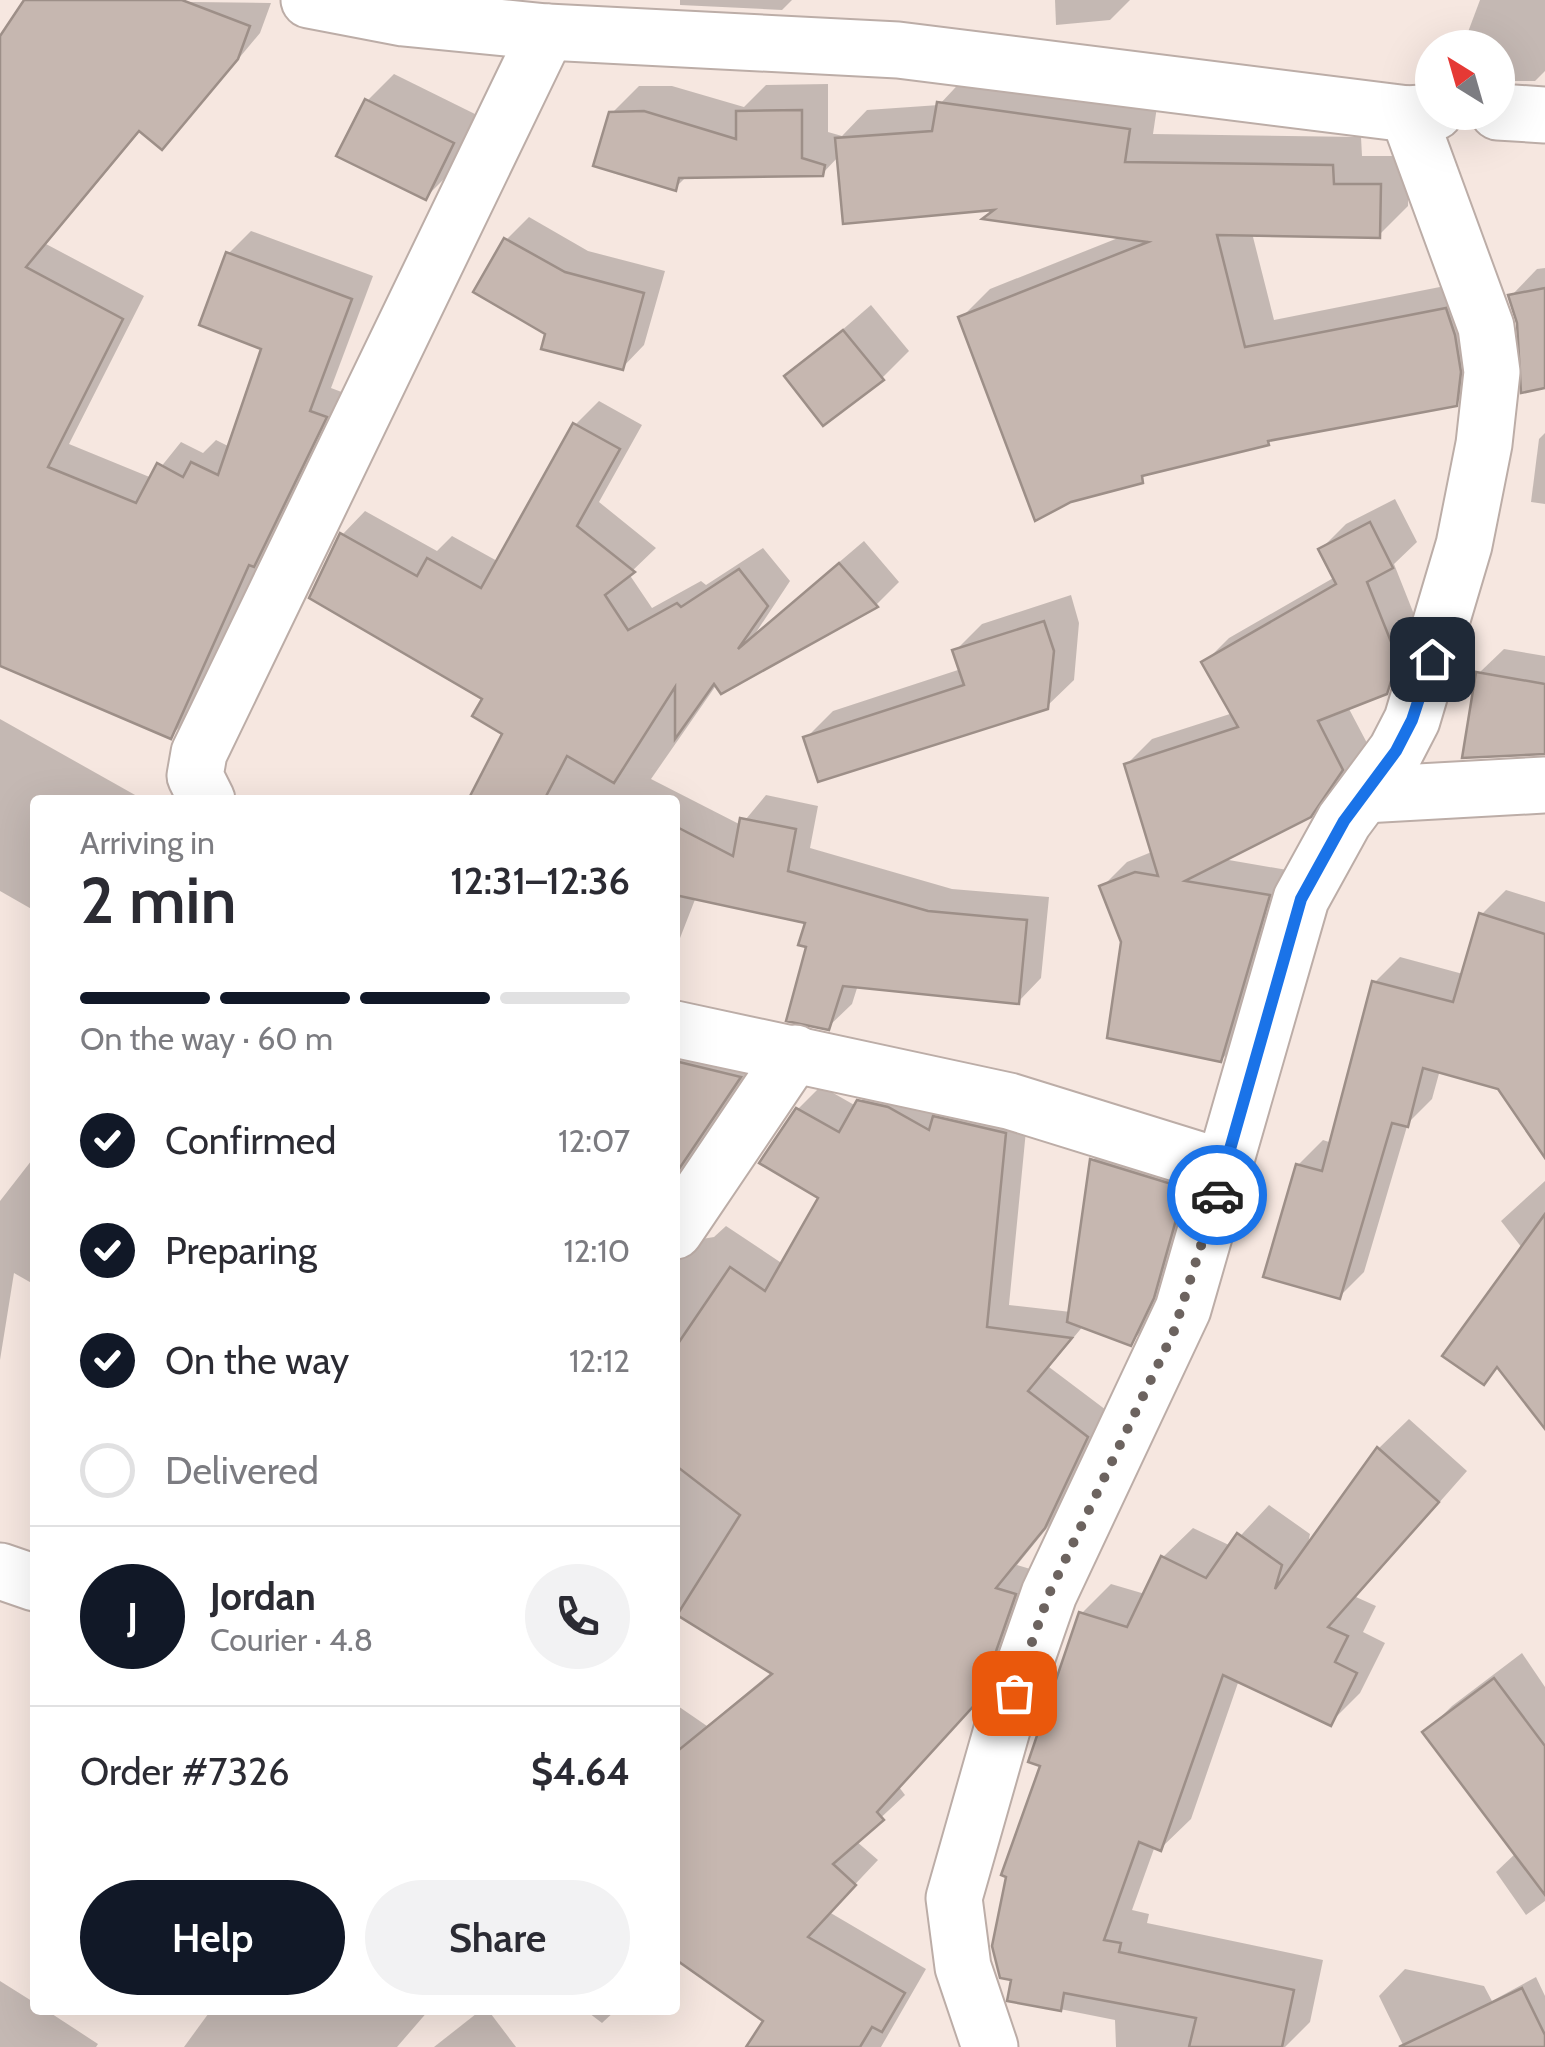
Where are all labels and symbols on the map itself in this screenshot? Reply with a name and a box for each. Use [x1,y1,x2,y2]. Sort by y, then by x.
north arrow [1415,30,1515,130]
pin [1390,617,1475,702]
courier [1167,1145,1267,1245]
pin [972,1651,1057,1736]

